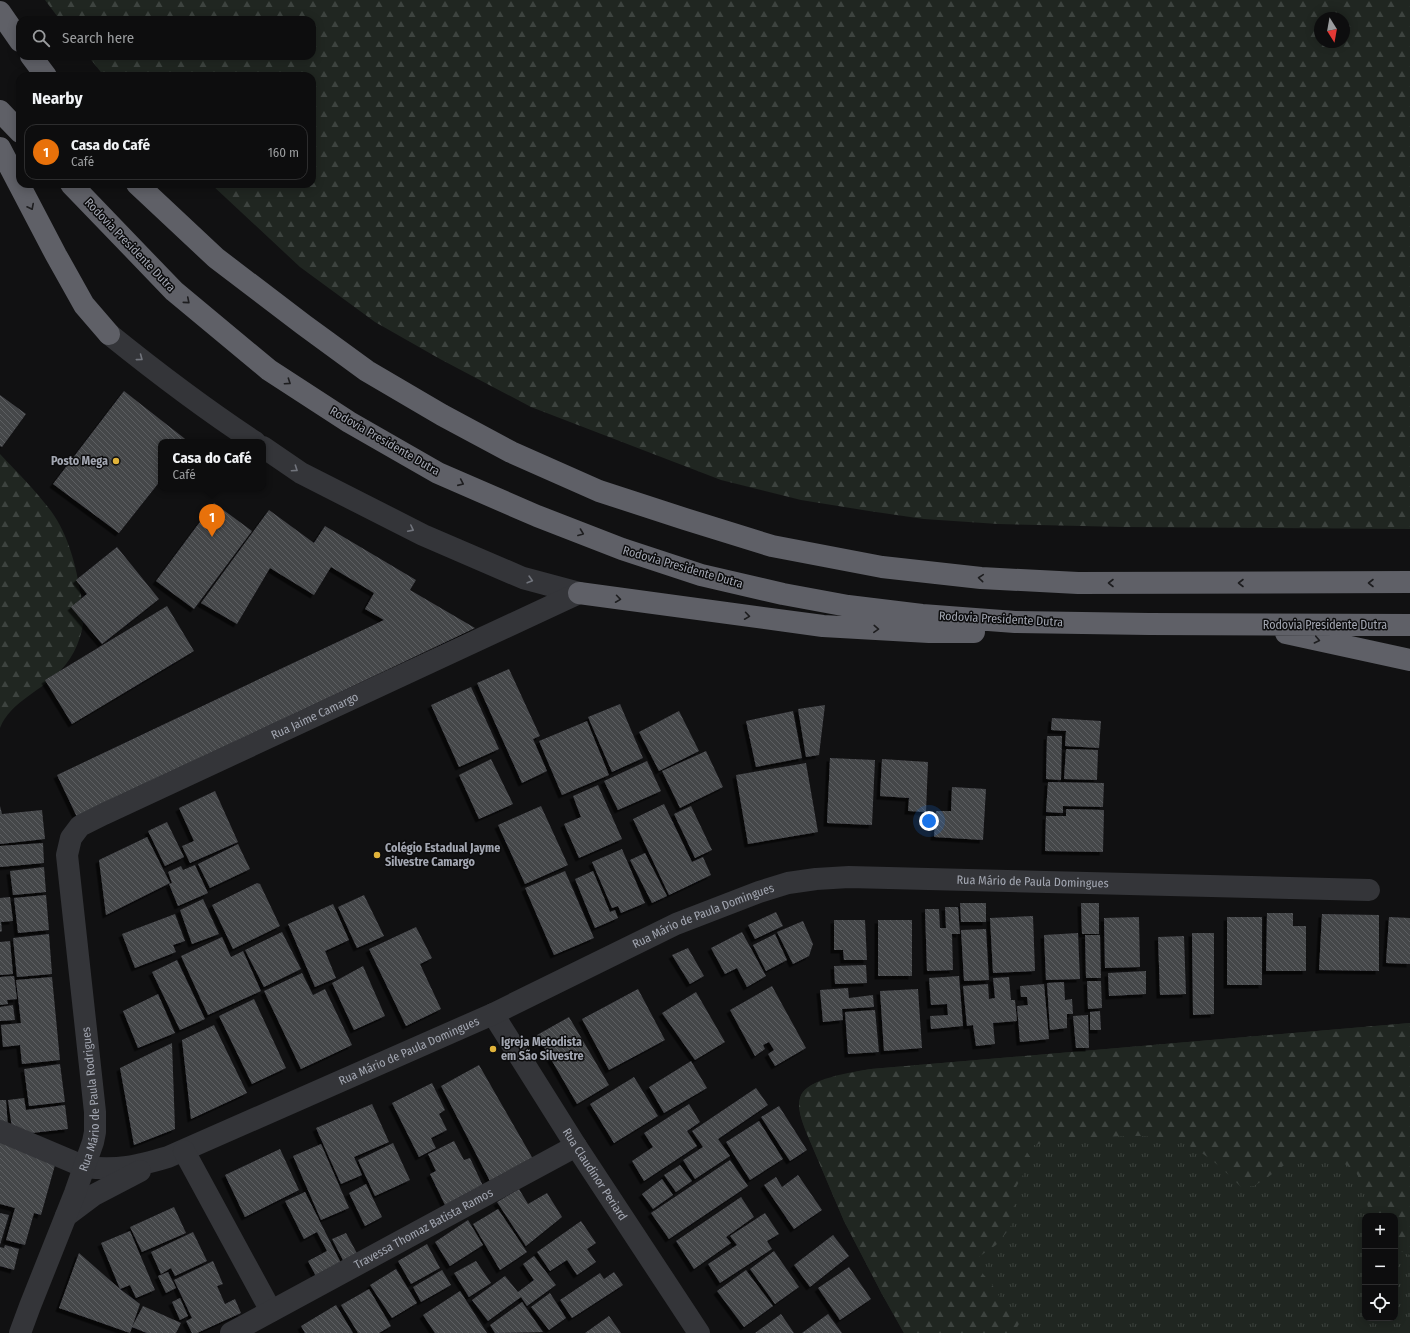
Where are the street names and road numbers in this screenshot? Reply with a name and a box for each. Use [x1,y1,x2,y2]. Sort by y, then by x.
street label: Rodovia Presidente Dutra [82,195,178,295]
street label: Rodovia Presidente Dutra [328,404,442,478]
street label: Rodovia Presidente Dutra [621,543,745,591]
street label: Rodovia Presidente Dutra [938,609,1064,629]
street label: Rodovia Presidente Dutra [1263,618,1387,632]
street label: Rua Jaime Camargo [269,690,361,742]
street label: Rua Mário de Paula Domingues [957,873,1109,890]
street label: Rua Mário de Paula Domingues [630,881,776,951]
street label: Rua Mário de Paula Domingues [337,1014,481,1088]
street label: Rua Mário de Paula Rodrigues [76,1026,102,1173]
street label: Rua Claudinor Periard [560,1126,630,1223]
street label: Travessa Thomaz Batista Ramos [352,1185,495,1272]

